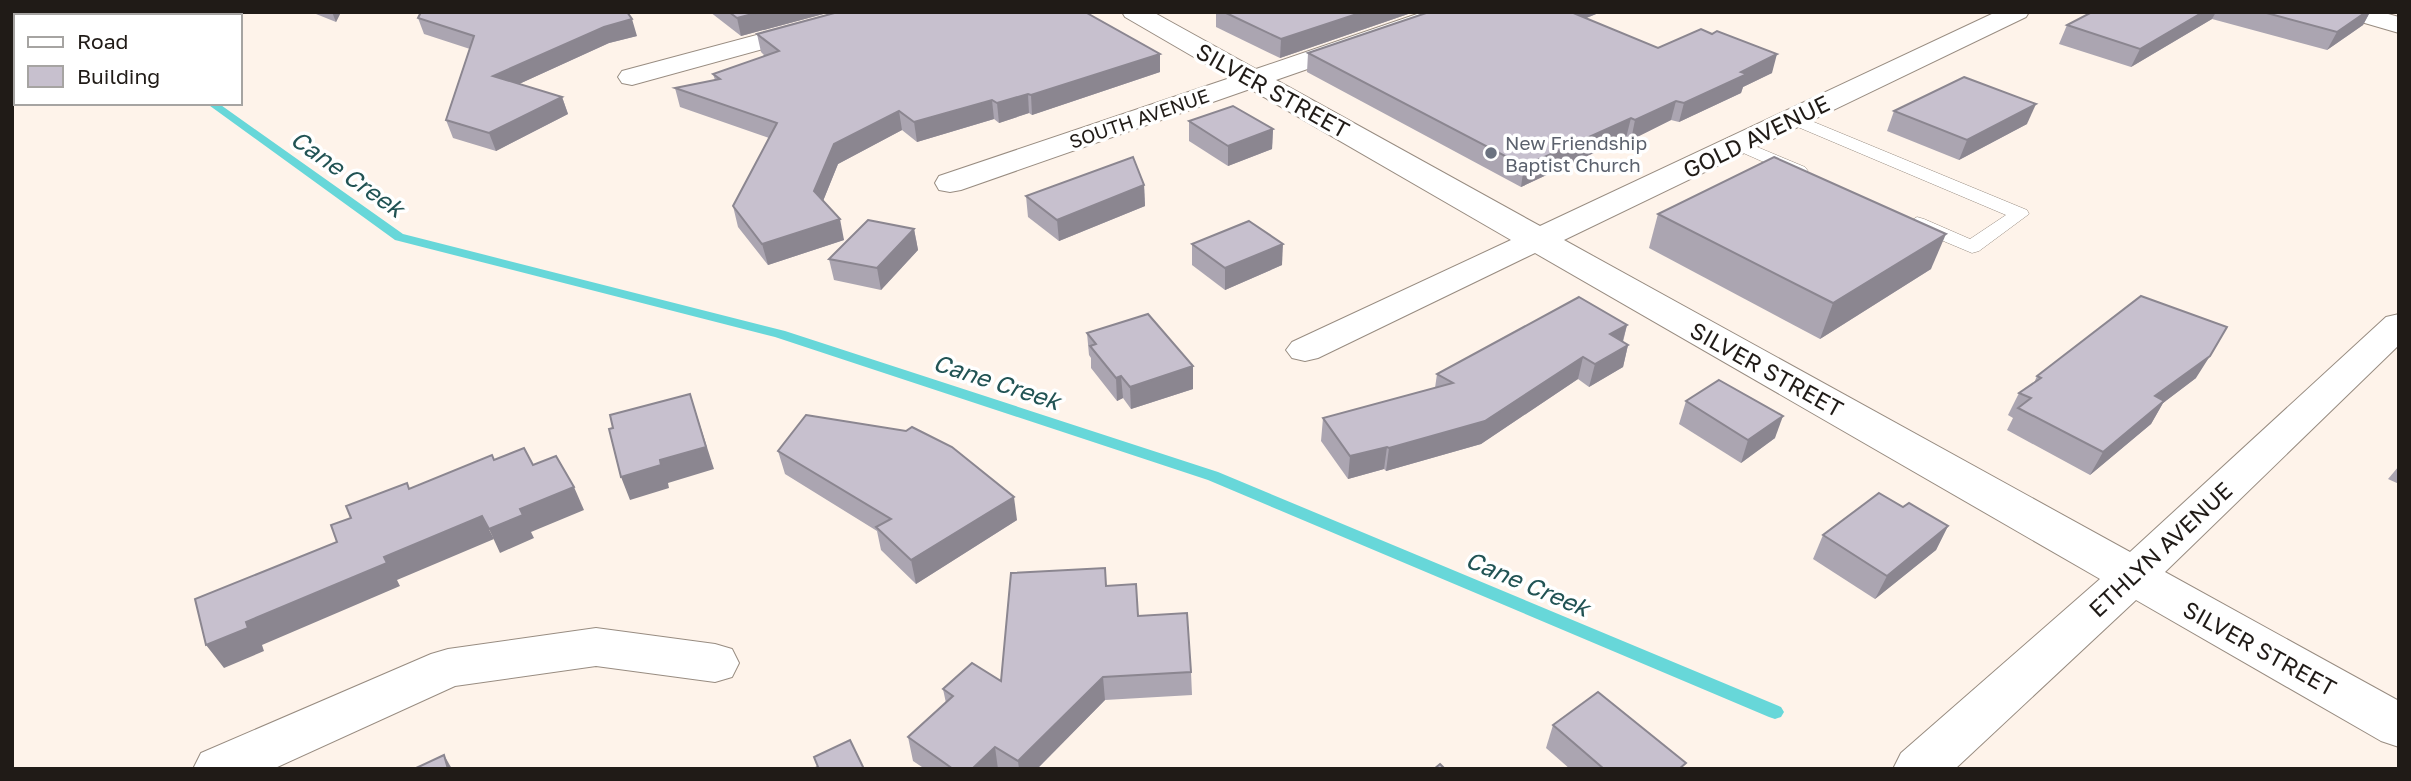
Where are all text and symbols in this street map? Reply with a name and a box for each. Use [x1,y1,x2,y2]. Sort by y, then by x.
legend [14,14,242,105]
text: Road [77,28,128,54]
street label: SILVER STREET [1192,36,1354,144]
text: Building [77,63,160,89]
street label: SOUTH AVENUE [1066,83,1212,153]
street label: GOLD AVENUE [1678,89,1834,183]
water label: Cane Creek [286,123,412,224]
place label: New Friendship Baptist Church [1505,131,1647,176]
marker: New Friendship Baptist Church [1483,145,1499,161]
street label: SILVER STREET [1686,315,1848,423]
water label: Cane Creek [930,347,1066,416]
street label: ETHLYN AVENUE [2083,476,2237,622]
water label: Cane Creek [1462,544,1596,623]
street label: SILVER STREET [2179,594,2341,702]

